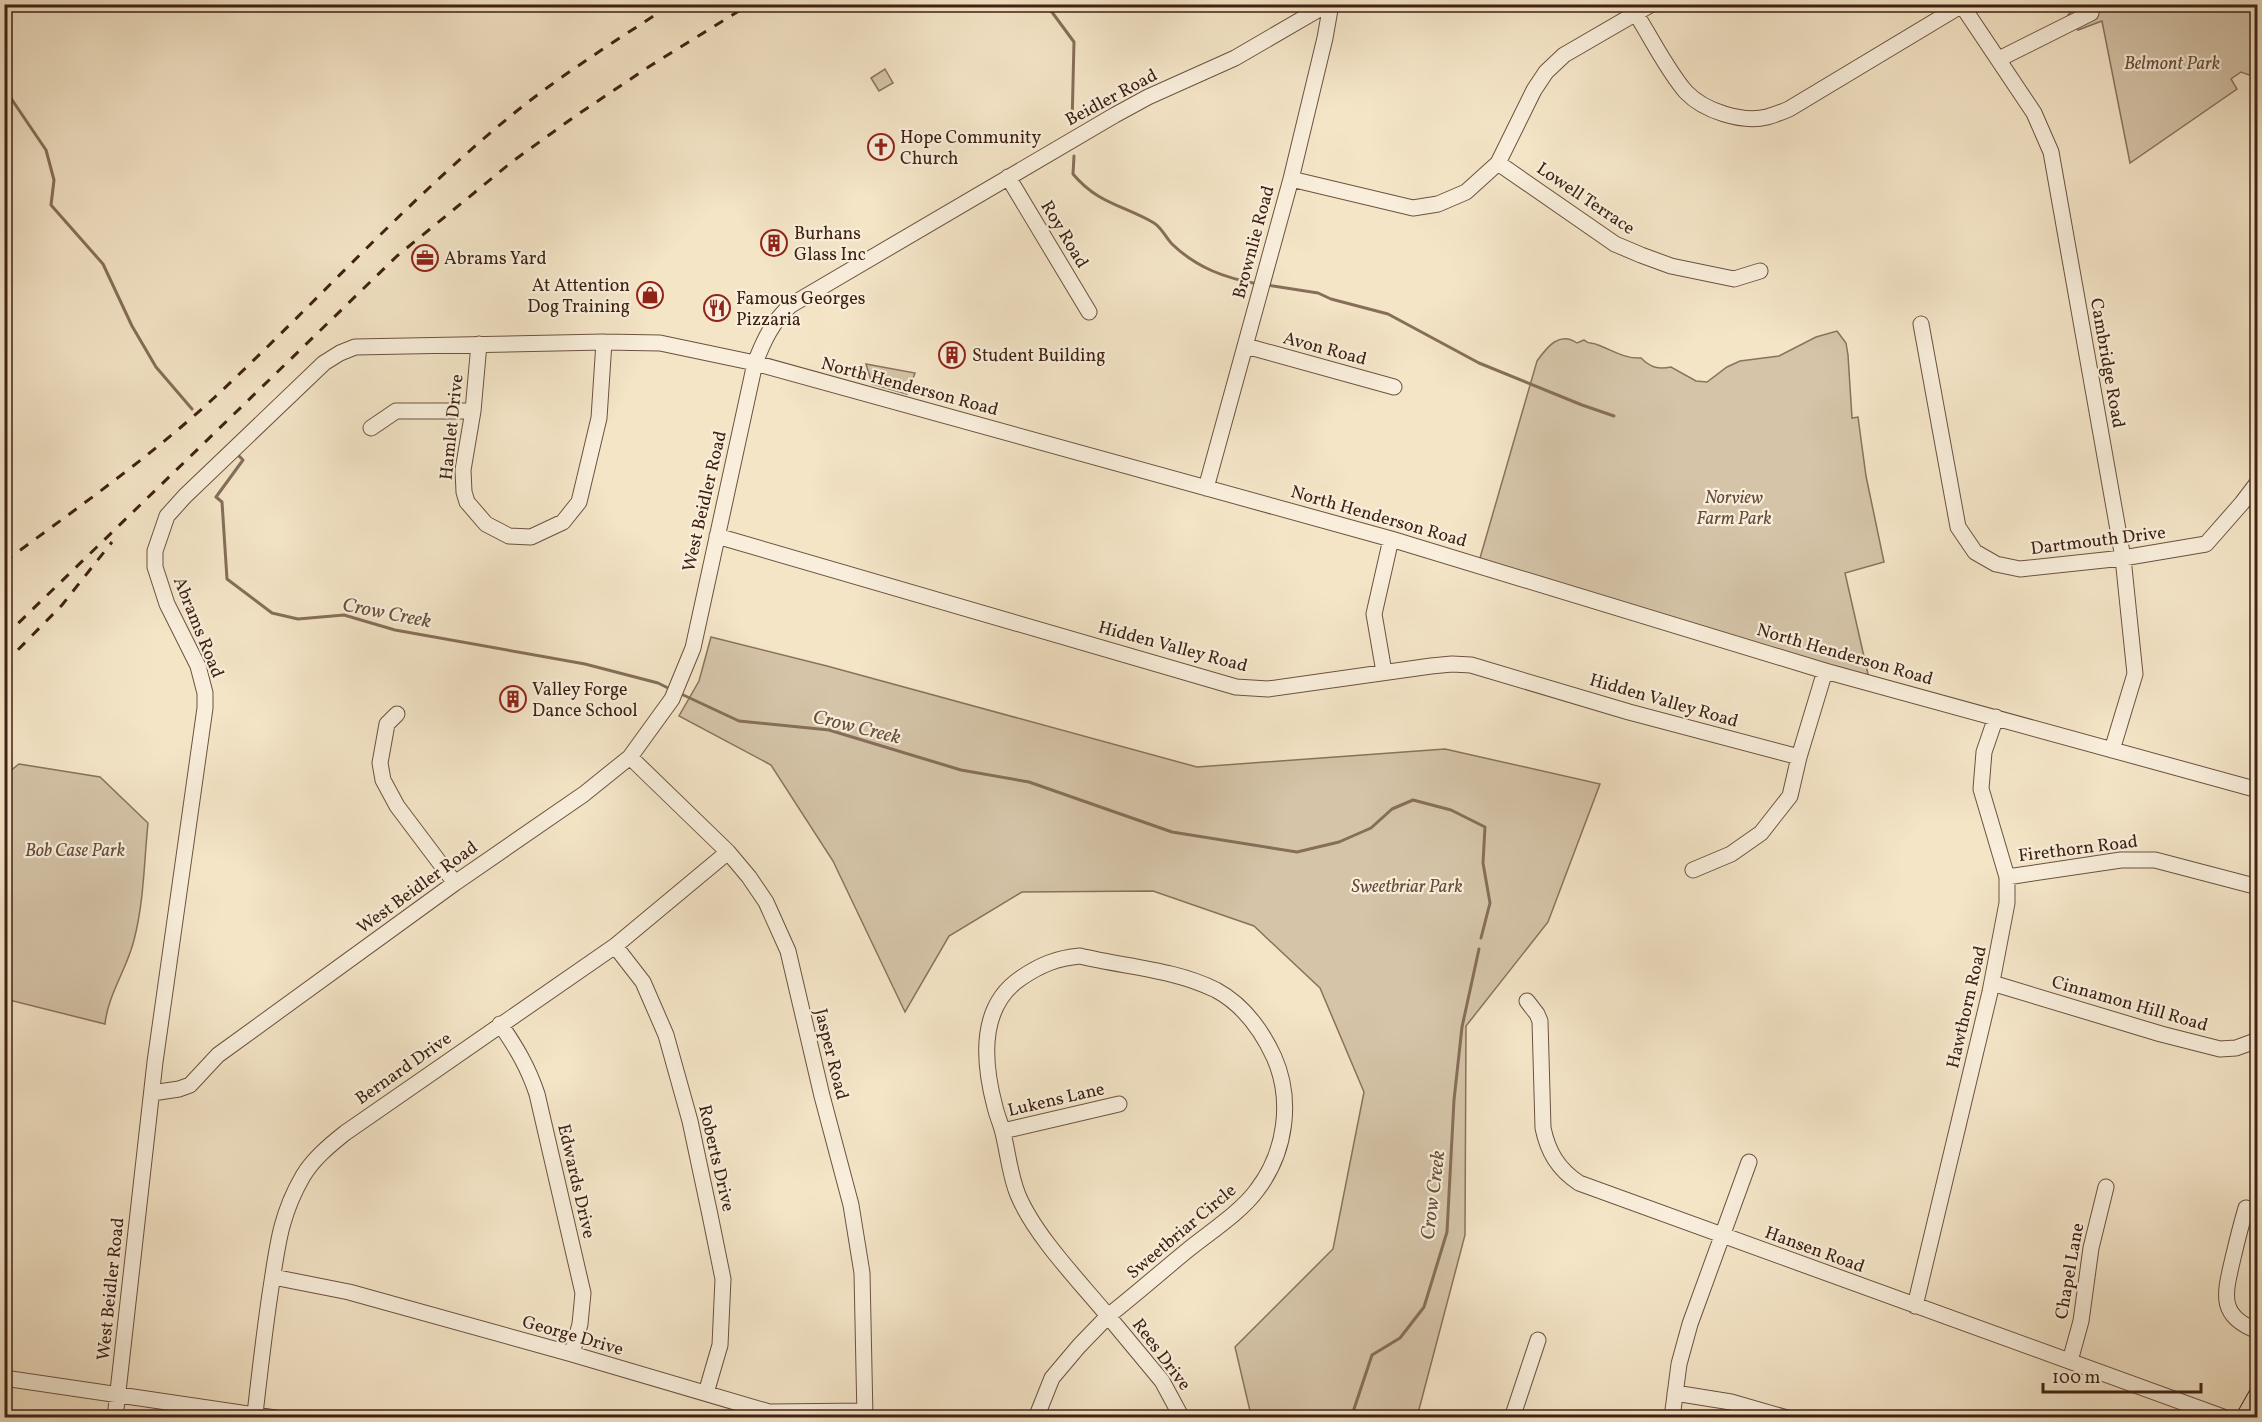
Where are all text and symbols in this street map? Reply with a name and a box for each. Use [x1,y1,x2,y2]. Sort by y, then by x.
park label: Belmont Park [2124,52,2220,77]
street label: Beidler Road [1061,64,1162,133]
place label: Hope Community Church [900,126,1041,172]
church icon: Hope Community Church [866,132,896,162]
street label: Lowell Terrace [1531,157,1639,241]
street label: Brownlie Road [1227,183,1282,302]
street label: Roy Road [1034,196,1094,273]
place label: Burhans Glass Inc [794,222,866,268]
building icon: Burhans Glass Inc [759,228,789,258]
office icon: Abrams Yard [410,243,440,273]
place label: Abrams Yard [444,247,547,272]
place label: At Attention Dog Training [527,274,630,320]
shop icon: At Attention Dog Training [635,280,665,310]
place label: Famous Georges Pizzaria [736,287,865,333]
restaurant icon: Famous Georges Pizzaria [702,293,732,323]
street label: Cambridge Road [2083,296,2130,430]
street label: Avon Road [1280,326,1369,373]
building icon: Student Building [937,340,967,370]
place label: Student Building [972,344,1105,369]
street label: North Henderson Road [818,352,1001,423]
street label: Hamlet Drive [435,373,470,481]
street label: West Beidler Road [677,428,734,574]
street label: North Henderson Road [1287,480,1470,555]
park label: Norview Farm Park [1696,486,1772,532]
street label: Dartmouth Drive [2029,521,2167,562]
street label: Abrams Road [166,573,229,682]
water label: Crow Creek [340,592,433,636]
street label: Hidden Valley Road [1095,615,1250,679]
street label: North Henderson Road [1753,618,1936,693]
street label: Hidden Valley Road [1586,668,1741,735]
place label: Valley Forge Dance School [532,678,638,724]
building icon: Valley Forge Dance School [498,684,528,714]
water label: Crow Creek [809,703,904,752]
street label: Firethorn Road [2017,830,2139,869]
street label: West Beidler Road [352,836,483,941]
park label: Bob Case Park [25,839,125,864]
park label: Sweetbriar Park [1352,875,1462,900]
street label: Hawthorn Road [1941,944,1994,1071]
street label: Cinnamon Hill Road [2049,970,2211,1039]
street label: Jasper Road [807,1006,854,1103]
street label: Bernard Drive [351,1027,457,1112]
street label: Lukens Lane [1005,1077,1107,1124]
street label: Roberts Drive [691,1102,740,1214]
street label: Edwards Drive [550,1122,601,1241]
water label: Crow Creek [1415,1149,1453,1242]
street label: Sweetbriar Circle [1122,1179,1242,1286]
street label: West Beidler Road [92,1216,131,1362]
street label: Hansen Road [1761,1221,1868,1280]
street label: Chapel Lane [2050,1221,2091,1321]
street label: George Drive [519,1310,626,1363]
street label: Rees Drive [1125,1314,1196,1396]
scale bar [2043,1356,2200,1394]
text: 100 m [2052,1366,2101,1391]

